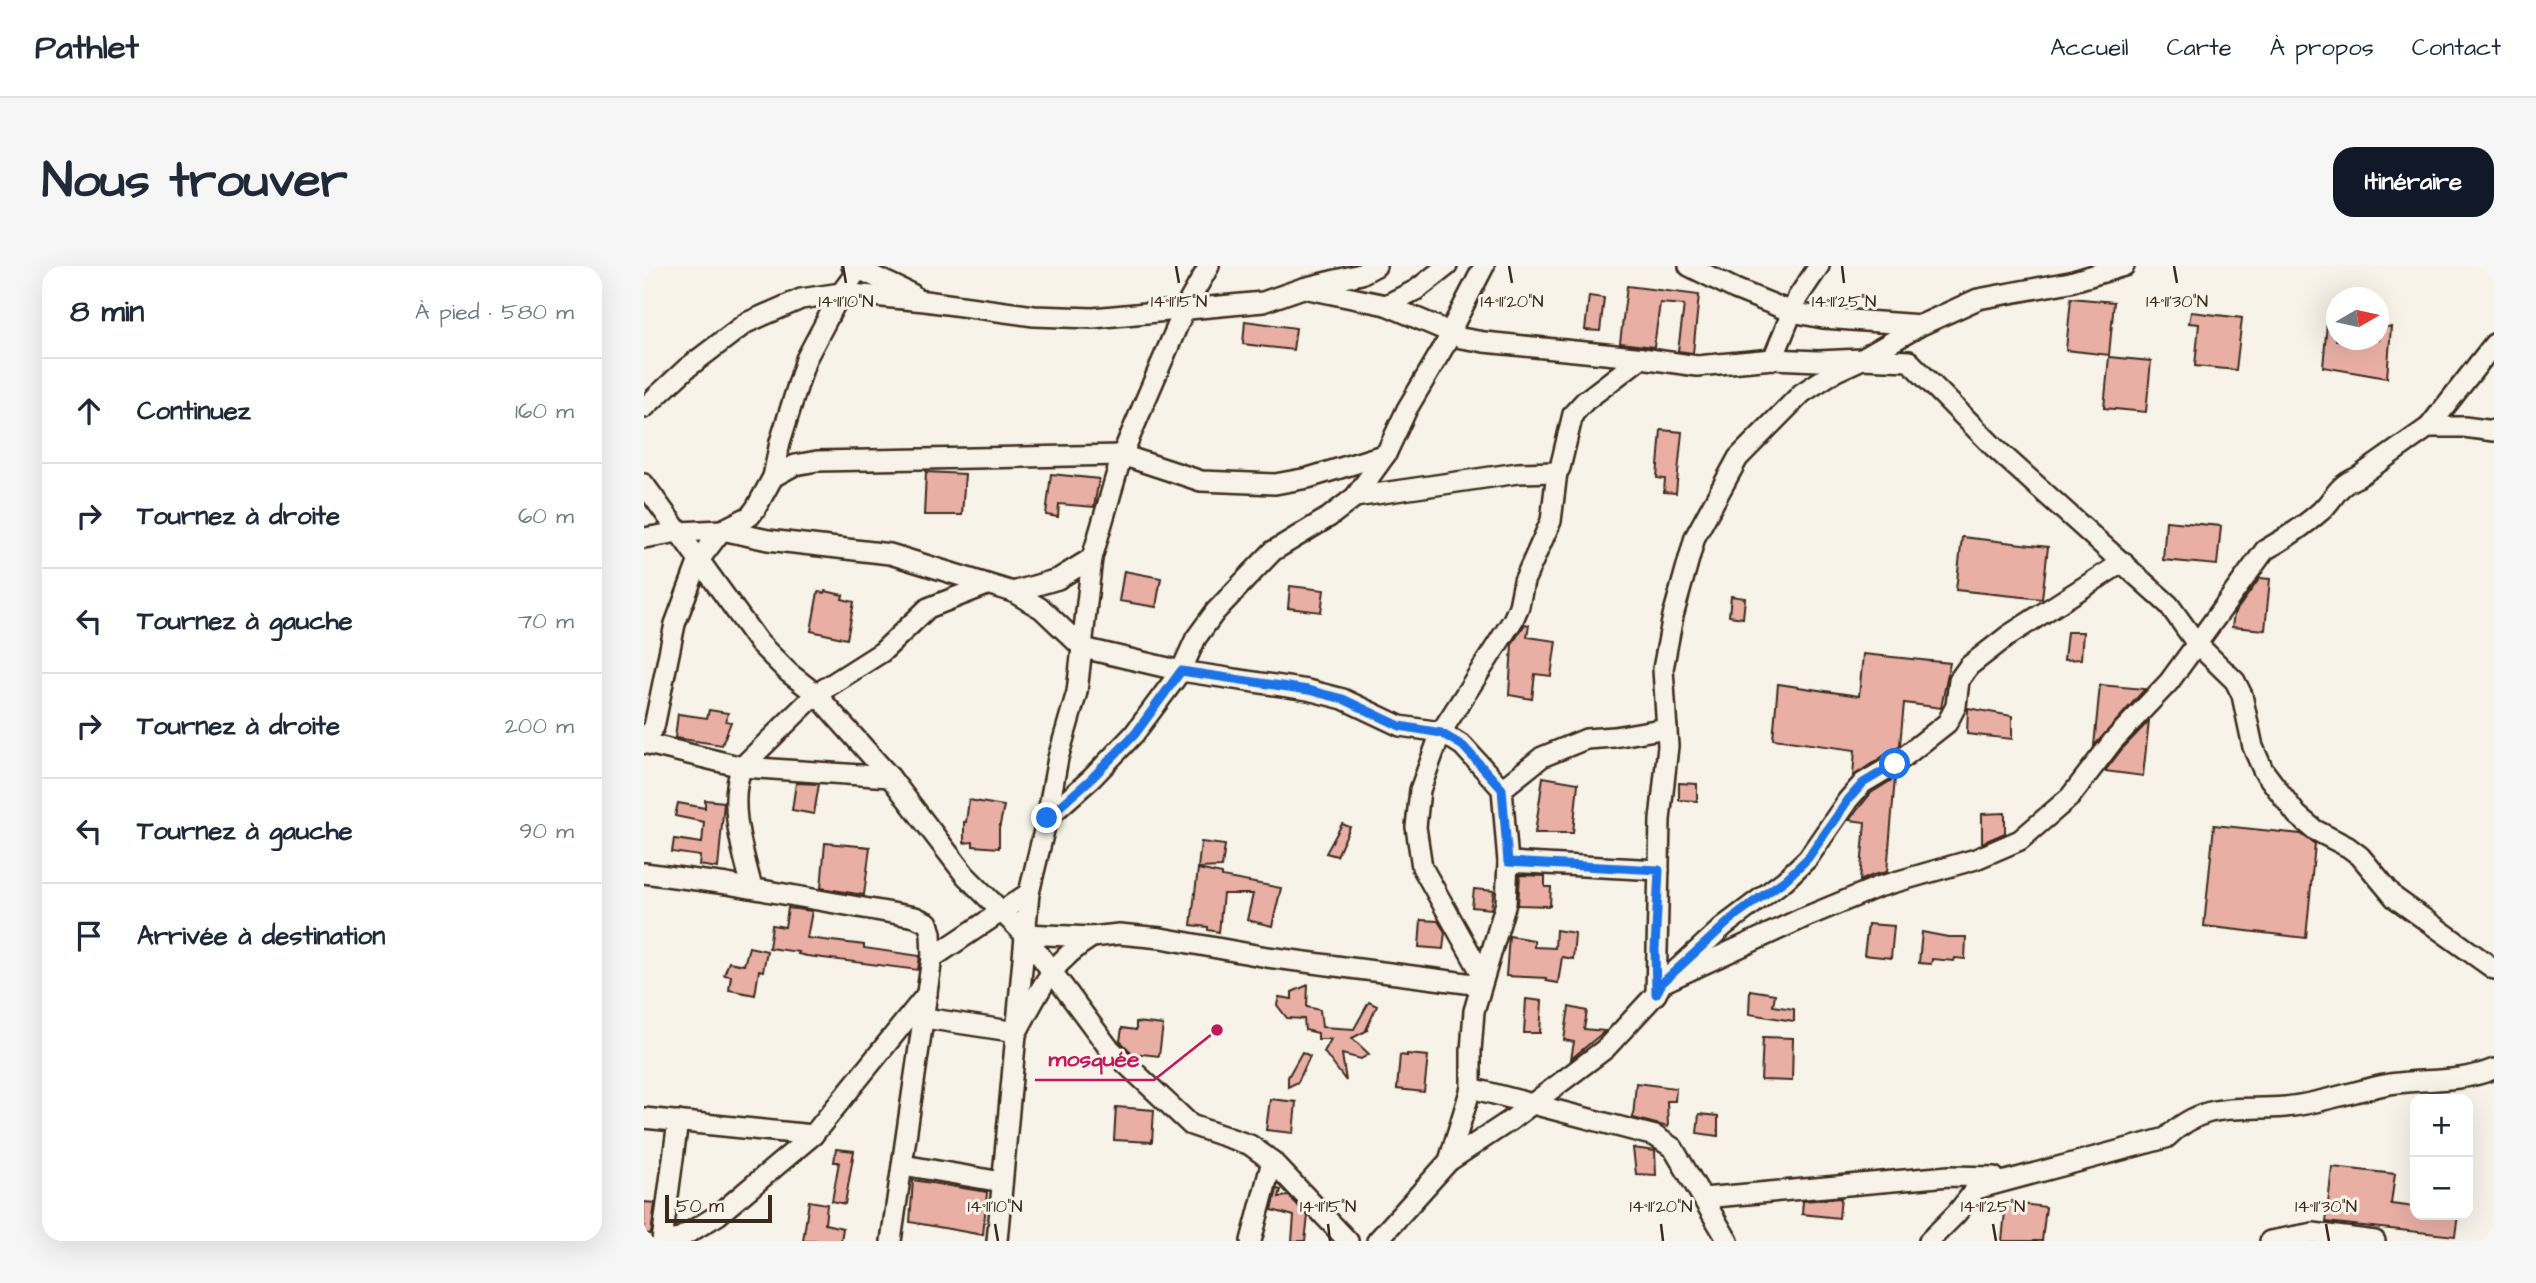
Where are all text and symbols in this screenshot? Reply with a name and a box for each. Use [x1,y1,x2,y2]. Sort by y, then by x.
text: Pathlet [35,25,139,71]
text: Accueil [2050,31,2129,65]
text: Carte [2167,31,2232,65]
text: À propos [2270,31,2374,65]
text: Contact [2412,31,2501,65]
button: Itinéraire [2333,147,2494,217]
text: Nous trouver [42,148,348,216]
north arrow [2326,287,2389,350]
text: 14°11'10"N [818,289,874,314]
text: 14°11'15"N [1151,289,1207,314]
text: 14°11'20"N [1480,289,1544,314]
text: 14°11'25"N [1812,289,1876,314]
text: 14°11'30"N [2146,289,2208,314]
text: 8 min [70,291,144,333]
text: À pied · 580 m [415,296,574,328]
icon: ahead [70,392,108,430]
text: Continuez [137,393,251,429]
text: 160 m [515,395,574,427]
icon: right [70,497,108,535]
text: Tournez à droite [137,498,340,534]
text: 60 m [518,500,574,532]
icon: left [70,602,108,640]
text: Tournez à gauche [137,603,353,639]
text: 70 m [518,605,574,637]
icon: right [70,707,108,745]
text: Tournez à droite [137,708,340,744]
text: 200 m [505,710,574,742]
route start [1879,748,1910,779]
route end [1031,802,1062,833]
icon: left [70,812,108,850]
text: Tournez à gauche [137,813,353,849]
text: 90 m [519,815,574,847]
icon: arrive [70,917,108,955]
text: Arrivée à destination [137,918,385,954]
callout: mosquée [1035,1036,1154,1080]
text: mosquée [1049,1043,1140,1075]
map controls [2410,1094,2473,1220]
button: + [2410,1094,2473,1157]
button: − [2410,1157,2473,1220]
scale bar [665,1192,772,1224]
text: 50 m [676,1193,724,1220]
text: 14°11'10"N [967,1194,1023,1219]
text: 14°11'15"N [1300,1194,1356,1219]
text: 14°11'20"N [1629,1194,1693,1219]
text: 14°11'25"N [1961,1194,2025,1219]
text: 14°11'30"N [2295,1194,2357,1219]

